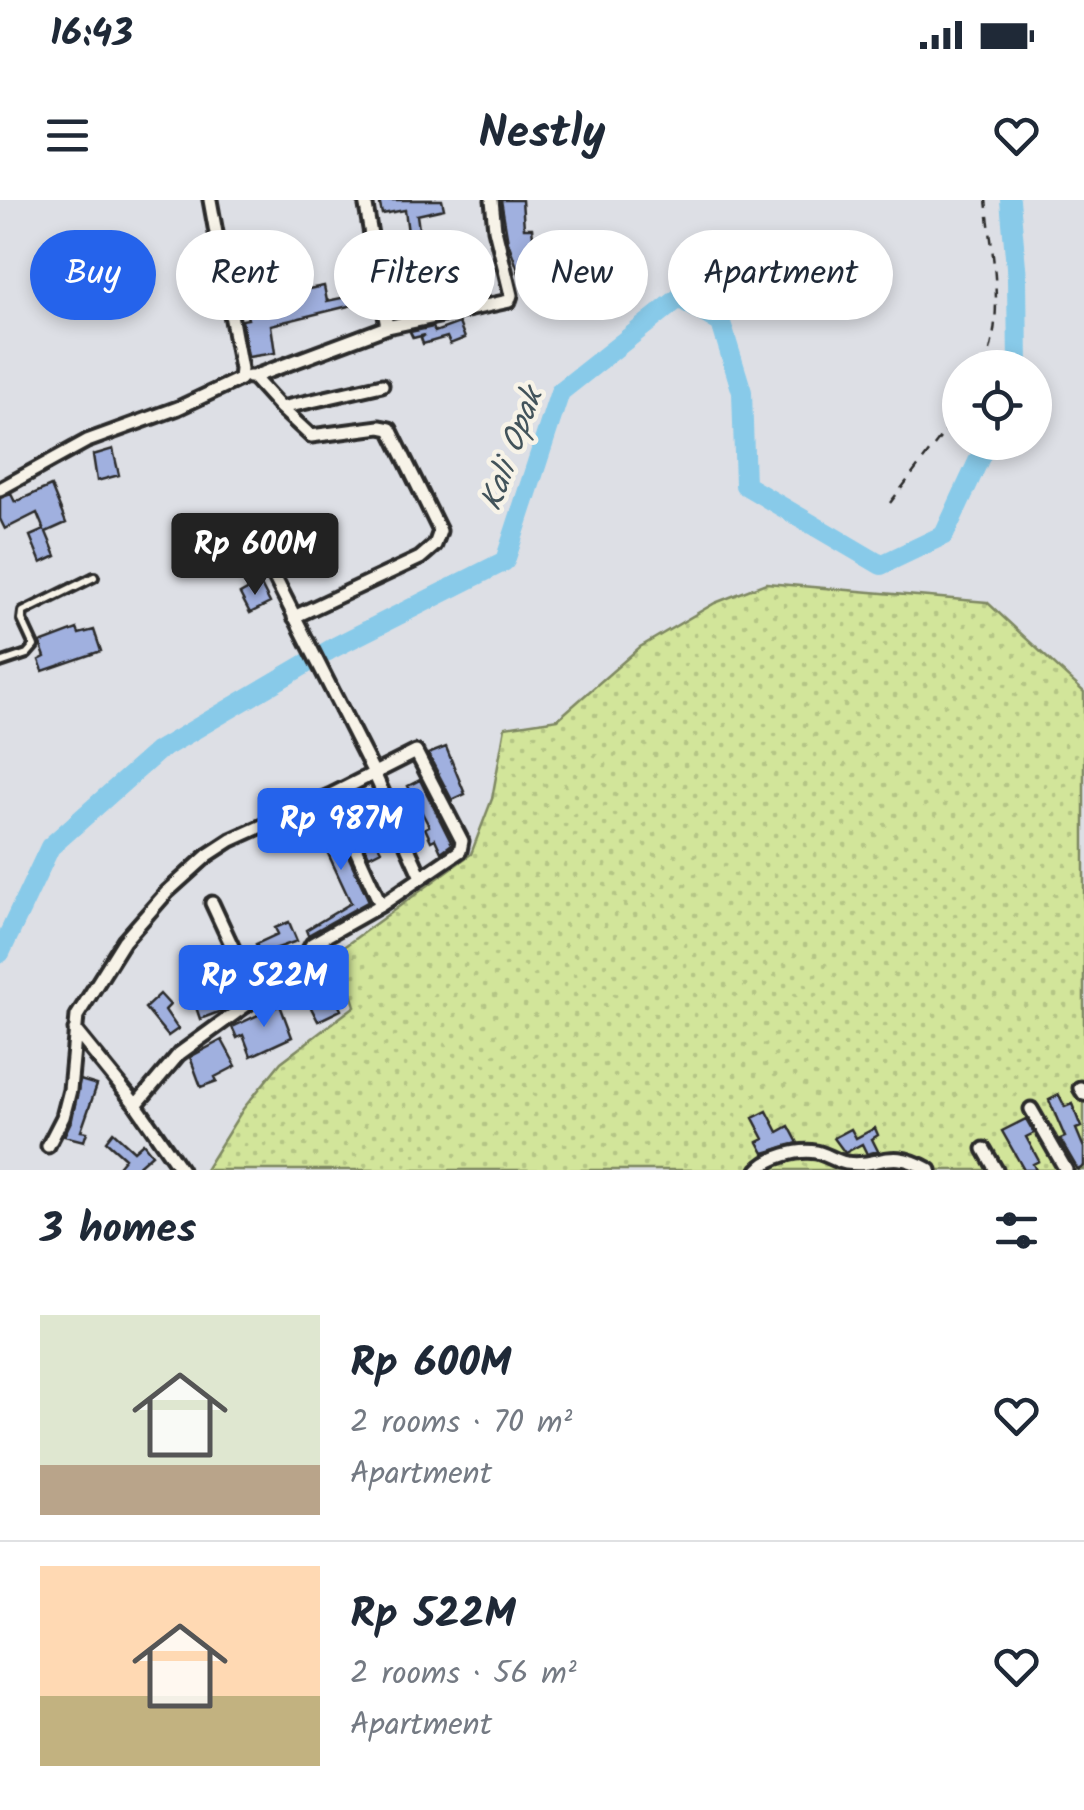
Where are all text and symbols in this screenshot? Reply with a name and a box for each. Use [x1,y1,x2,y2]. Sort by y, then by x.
text: 16:43 [50,5,133,65]
text: Nestly [478,99,606,171]
icon: menu [40,108,95,163]
icon: heart [989,108,1044,163]
chip: Buy [30,230,156,320]
chip: Rent [176,230,314,320]
chip: Filters [334,230,495,320]
chip: New [515,230,648,320]
chip: Apartment [668,230,893,320]
map controls [942,350,1052,460]
button: locate [942,350,1052,460]
water label: Kali Opak [467,378,560,518]
pin: Rp 600M [163,513,347,598]
text: Rp 600M [193,520,317,571]
pin: Rp 987M [249,788,433,873]
text: Rp 987M [279,795,403,846]
pin: Rp 522M [172,945,356,1030]
text: Rp 522M [201,952,327,1003]
text: 3 homes [40,1197,196,1264]
icon: filters [989,1203,1044,1258]
text: Rp 600M [350,1331,512,1398]
icon: home [120,1355,240,1475]
icon: heart [989,1388,1044,1443]
text: 2 rooms · 70 m² [350,1398,572,1449]
text: Apartment [350,1449,492,1500]
text: Rp 522M [350,1582,516,1649]
icon: home [120,1606,240,1726]
icon: heart [989,1639,1044,1694]
text: 2 rooms · 56 m² [350,1649,577,1700]
text: Apartment [350,1700,492,1751]

